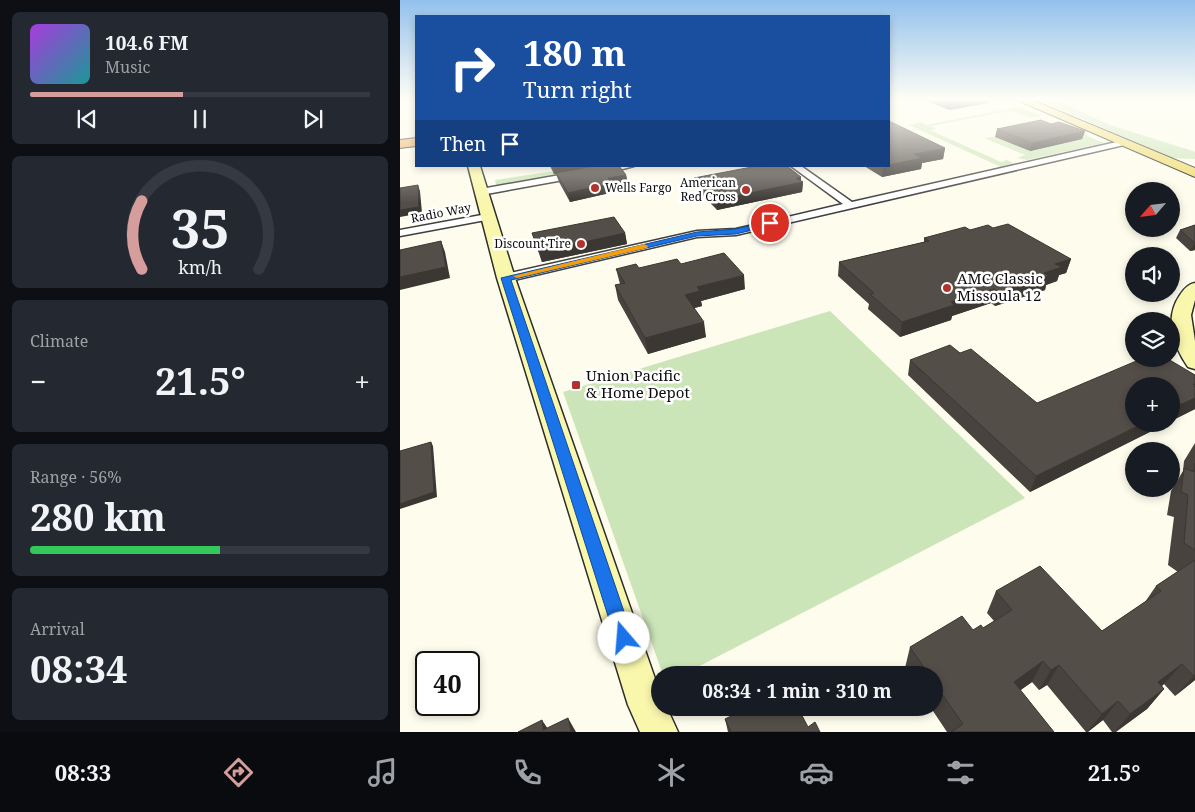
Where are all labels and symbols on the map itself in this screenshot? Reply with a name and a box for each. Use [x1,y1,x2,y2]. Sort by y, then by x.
place label: American Red Cross [680,174,736,205]
place label: Wells Fargo [605,179,672,196]
marker: Wells Fargo [589,182,601,194]
north arrow [1125,182,1180,238]
marker: American Red Cross [740,184,752,196]
street label: Radio Way [409,198,473,227]
pin [749,202,791,244]
place label: Discount Tire [494,235,571,252]
marker: Discount Tire [575,238,587,250]
place label: AMC Classic Missoula 12 [957,268,1043,305]
marker: AMC Classic Missoula 12 [941,282,953,294]
place label: Union Pacific & Home Depot [586,365,690,402]
marker: Union Pacific & Home Depot [570,379,582,391]
position arrow [597,611,649,663]
speed limit sign: 40 [415,651,480,716]

